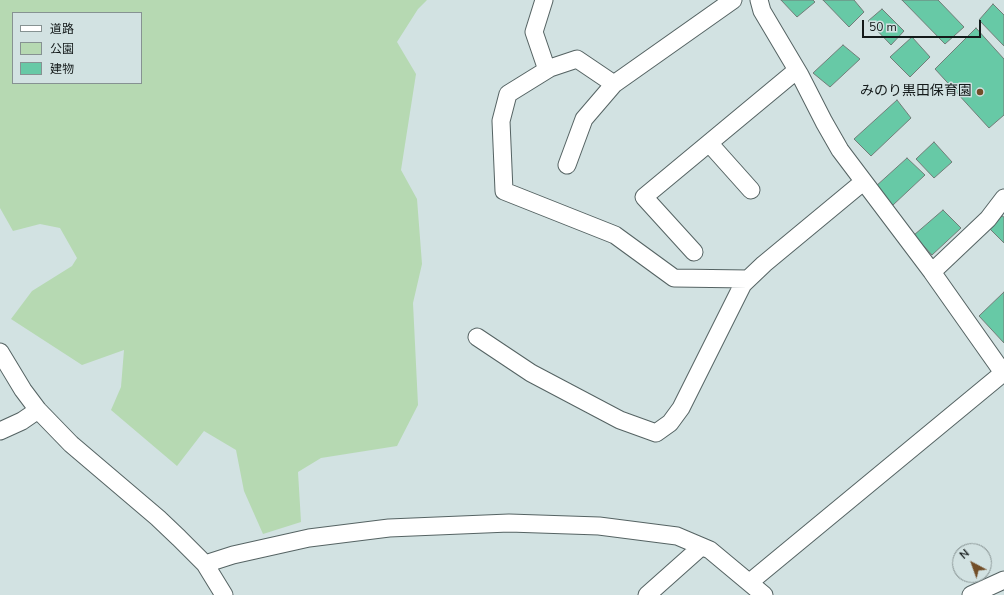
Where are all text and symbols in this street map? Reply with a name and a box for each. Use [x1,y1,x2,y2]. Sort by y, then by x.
legend [12,12,142,84]
scale bar [864,12,983,38]
text: 50 m [869,19,897,35]
text: 道路 [50,21,74,37]
text: 公園 [50,41,74,57]
text: 建物 [50,61,74,77]
place label: みのり黒田保育園 [860,84,972,100]
marker: みのり黒田保育園 [975,87,985,97]
north arrow [952,543,992,583]
text: N [956,546,972,563]

